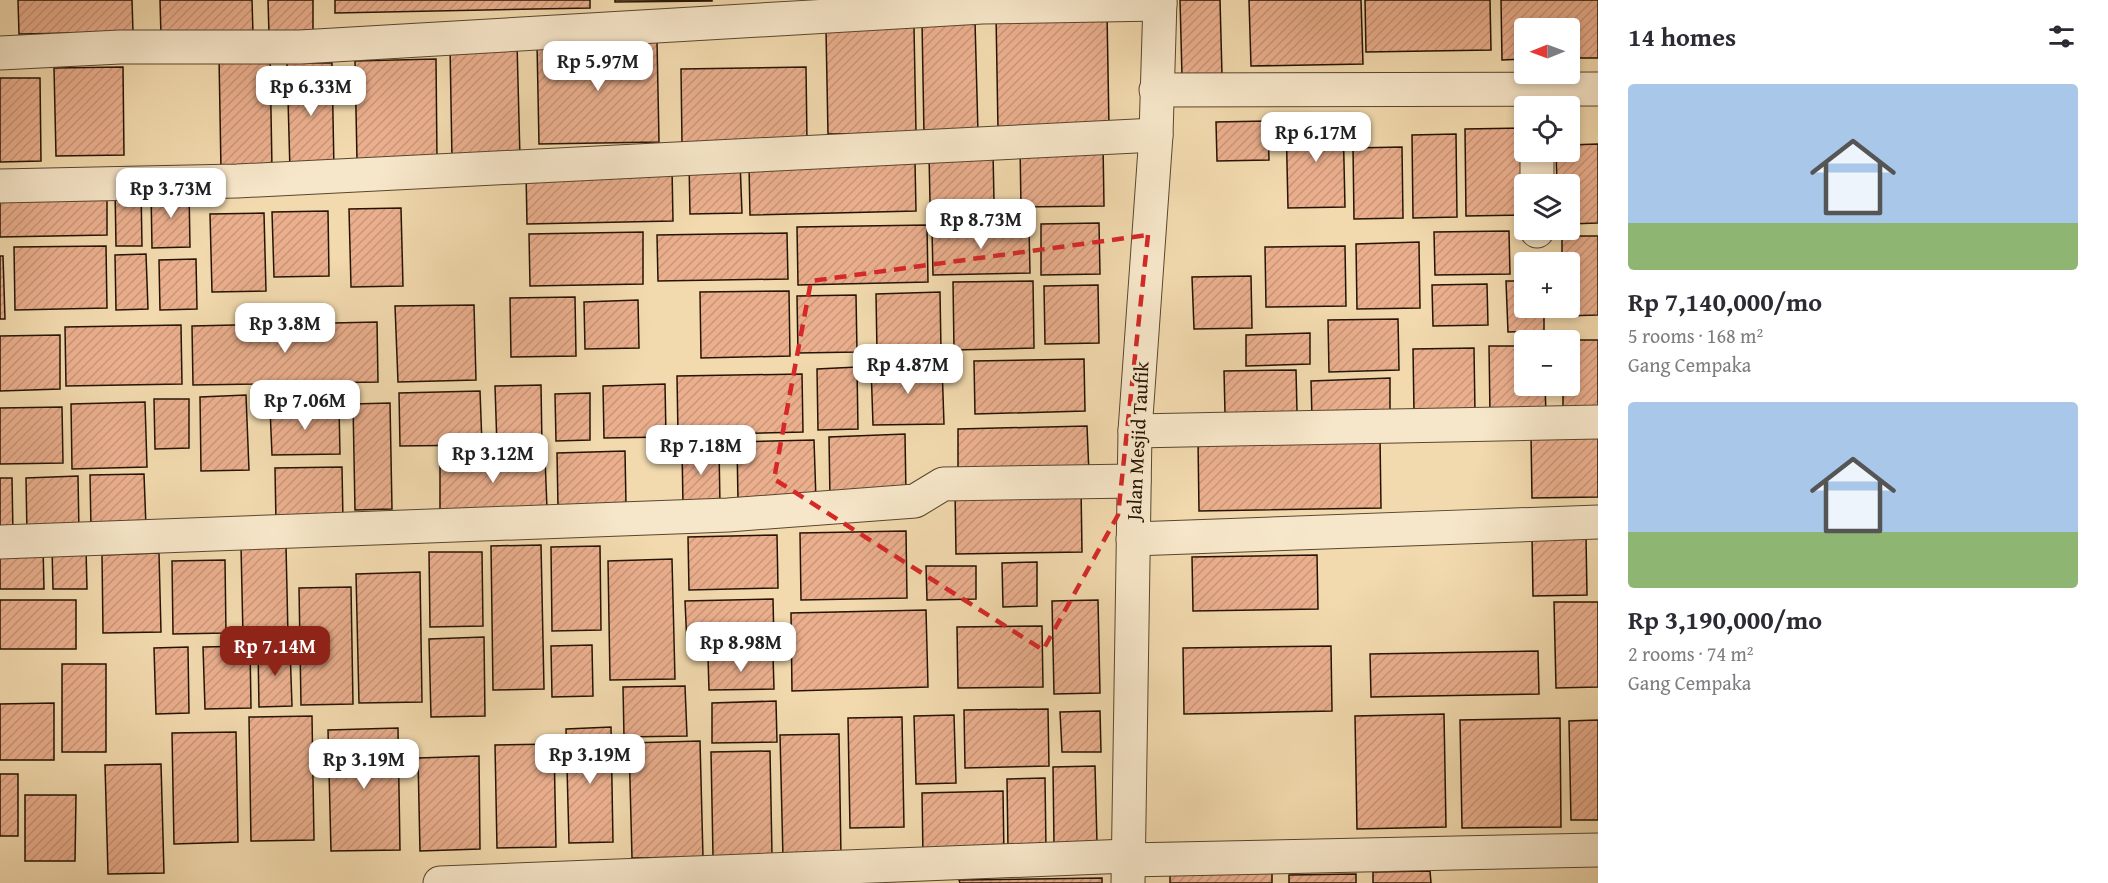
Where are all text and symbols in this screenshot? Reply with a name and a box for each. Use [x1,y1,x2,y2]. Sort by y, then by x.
text: 14 homes [1628,17,1736,56]
north arrow [1514,18,1580,84]
map controls [1514,18,1580,396]
icon: filters [2045,20,2078,53]
pin: Rp 5.97M [536,41,660,92]
text: Rp 5.97M [557,46,639,75]
pin: Rp 6.33M [249,66,373,117]
text: Rp 6.33M [270,71,352,100]
button: locate [1514,96,1580,162]
pin: Rp 6.17M [1254,112,1378,163]
text: Rp 6.17M [1275,117,1357,146]
icon: home [1799,123,1907,231]
pin: Rp 3.73M [109,168,233,219]
text: Rp 3.73M [130,173,212,202]
button: layers [1514,174,1580,240]
pin: Rp 8.73M [919,199,1043,250]
text: Rp 8.73M [940,204,1022,233]
button: + [1514,252,1580,318]
text: Rp 7,140,000/mo [1628,282,1822,321]
pin: Rp 3.8M [230,303,340,354]
text: Rp 3.8M [249,308,321,337]
text: 5 rooms · 168 m² [1628,321,1763,350]
button: − [1514,330,1580,396]
pin: Rp 4.87M [846,344,970,395]
text: Rp 4.87M [867,349,949,378]
text: Gang Cempaka [1628,350,1751,379]
street label: Jalan Mesjid Taufik [1118,360,1156,524]
pin: Rp 7.06M [243,380,367,431]
text: Rp 7.06M [264,385,346,414]
pin: Rp 7.18M [639,425,763,476]
text: Rp 7.18M [660,430,742,459]
pin: Rp 3.12M [431,433,555,484]
text: Rp 3.12M [452,438,534,467]
icon: home [1799,441,1907,549]
text: Rp 3,190,000/mo [1628,600,1822,639]
pin: Rp 8.98M [679,622,803,673]
pin: Rp 7.14M [213,626,337,677]
text: Rp 8.98M [700,627,782,656]
text: Rp 7.14M [234,631,316,660]
text: 2 rooms · 74 m² [1628,639,1754,668]
text: Gang Cempaka [1628,668,1751,697]
pin: Rp 3.19M [528,734,652,785]
pin: Rp 3.19M [302,739,426,790]
text: Rp 3.19M [549,739,631,768]
text: Rp 3.19M [323,744,405,773]

